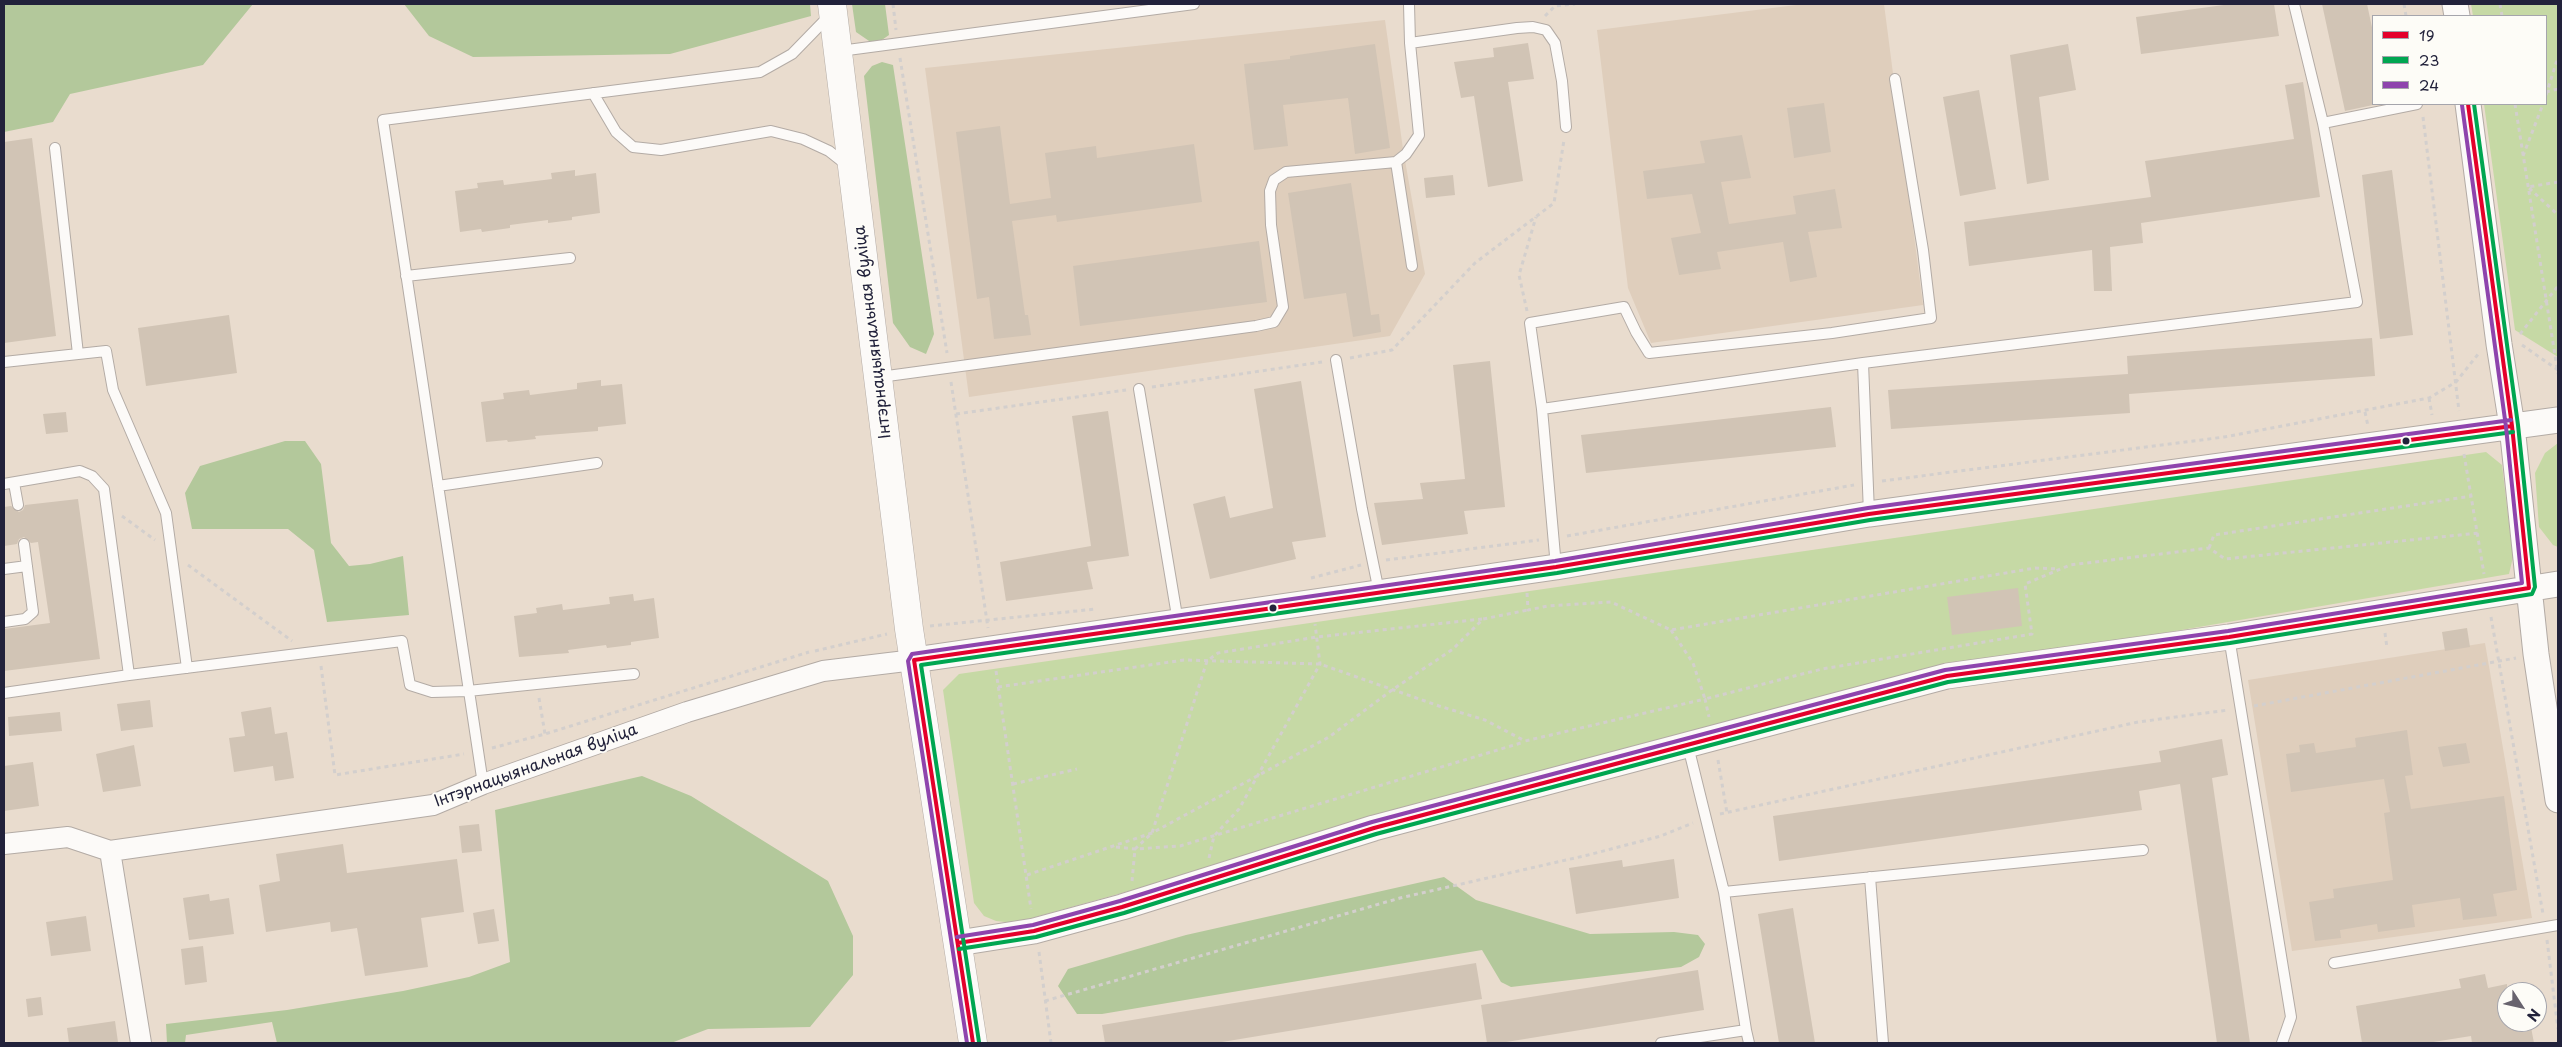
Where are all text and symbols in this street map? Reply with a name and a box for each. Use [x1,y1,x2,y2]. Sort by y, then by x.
legend [2372,15,2547,105]
text: 19 [2419,23,2435,46]
text: 23 [2419,48,2439,71]
text: 24 [2419,73,2439,96]
street label: Інтэрнацыянальная вуліца [850,224,896,440]
unlabelled marker [2401,436,2411,446]
unlabelled marker [1268,603,1278,613]
street label: Інтэрнацыянальная вуліца [432,720,640,812]
north arrow [2497,982,2547,1032]
text: N [2522,1005,2546,1026]

